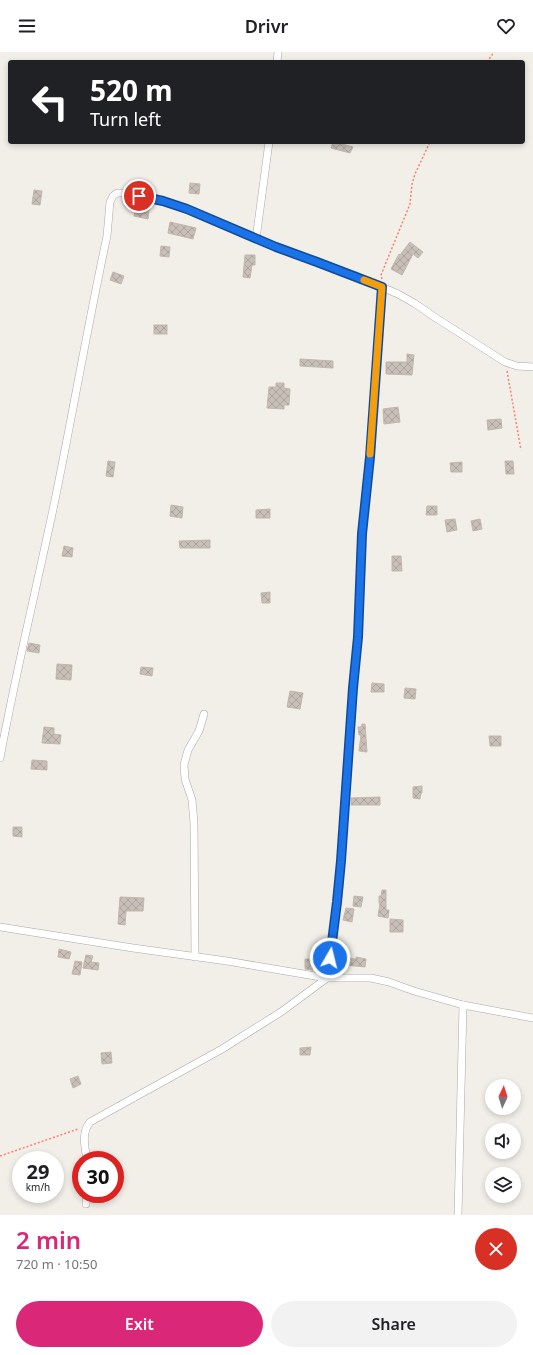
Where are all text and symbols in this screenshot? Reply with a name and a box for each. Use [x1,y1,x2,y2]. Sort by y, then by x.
text: Drivr [245,14,288,38]
icon: menu [16,15,38,37]
icon: heart [495,15,517,37]
text: 520 m [90,71,173,109]
icon: left [24,76,76,128]
text: Turn left [90,107,161,131]
pin [122,179,156,213]
icon: arrive [128,185,150,207]
position arrow [309,937,351,979]
north arrow [485,1079,521,1115]
map controls [485,1079,521,1203]
button: sound [485,1123,521,1159]
speed limit sign: 30 [72,1151,124,1203]
text: 29 [27,1158,49,1185]
button: layers [485,1167,521,1203]
text: km/h [26,1180,50,1194]
text: 2 min [16,1223,81,1256]
button: close [475,1228,517,1270]
text: 720 m · 10:50 [16,1255,97,1273]
button: Exit [16,1301,263,1347]
button: Share [271,1301,517,1347]

